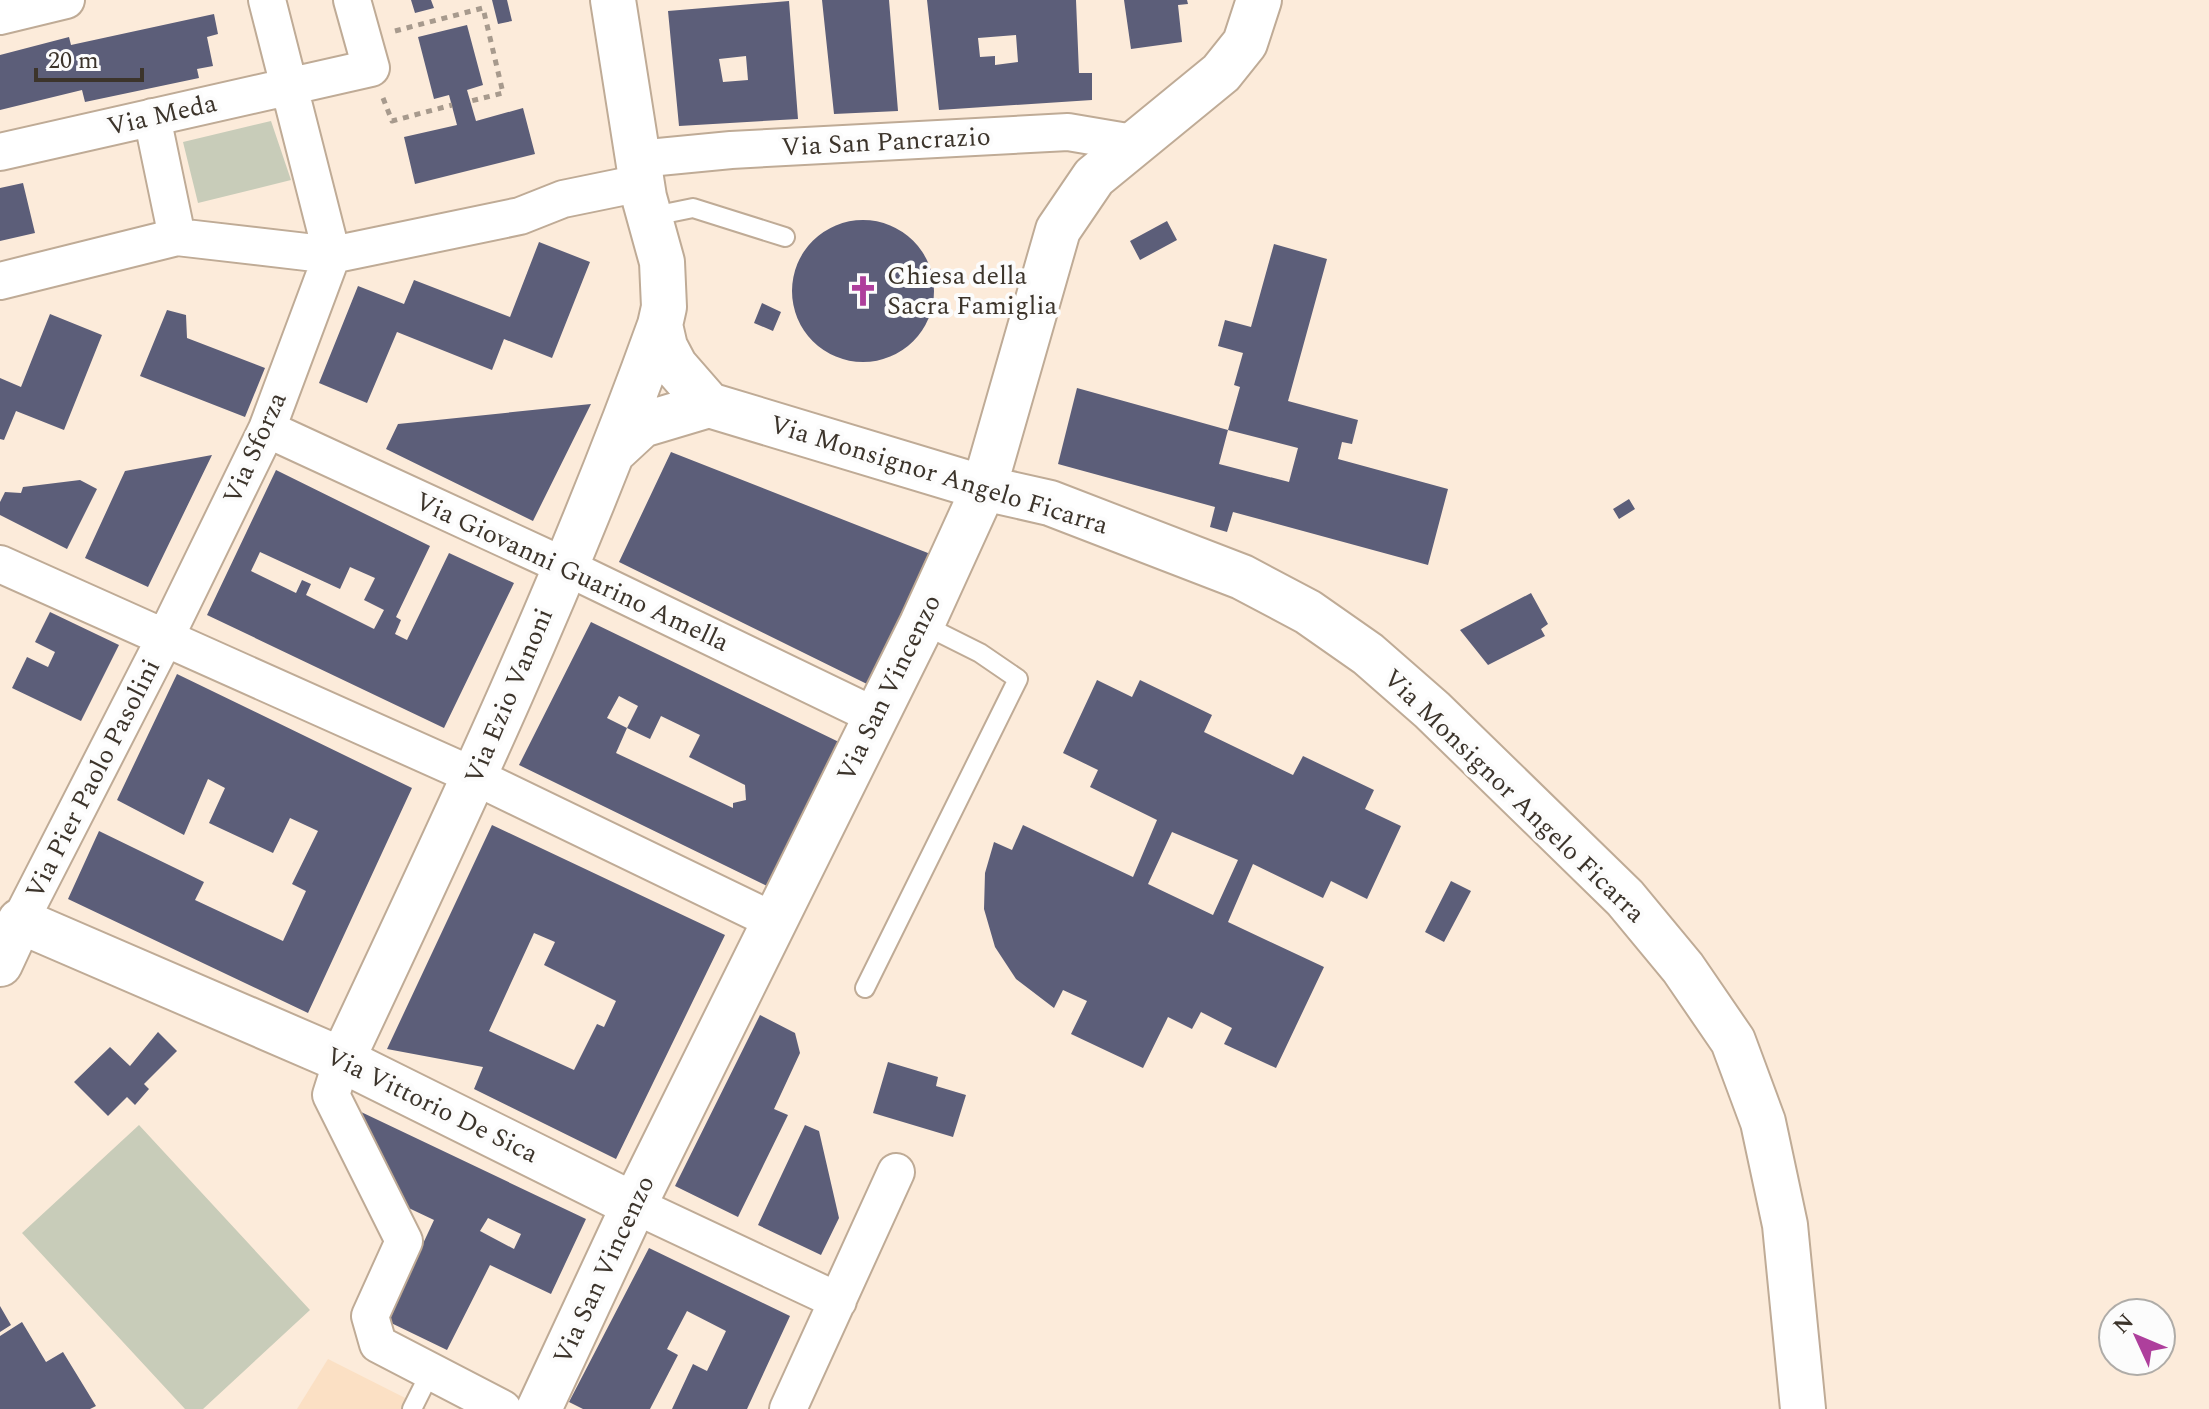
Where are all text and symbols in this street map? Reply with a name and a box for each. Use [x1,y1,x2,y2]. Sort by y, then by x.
scale bar [36,32,142,82]
text: 20 m [48,43,99,79]
street label: Via Meda [103,83,221,147]
street label: Via San Pancrazio [780,117,992,167]
place label: Chiesa della Sacra Famiglia [887,256,1058,326]
church icon: Chiesa della Sacra Famiglia [846,274,880,308]
street label: Via Sforza [212,385,298,511]
street label: Via Monsignor Angelo Ficarra [765,404,1113,546]
street label: Via Giovanni Guarino Amella [408,481,736,663]
street label: Via San Vincenzo [826,587,952,789]
street label: Via Ezio Vanoni [454,602,564,790]
street label: Via Pier Paolo Pasolini [15,652,171,906]
street label: Via Monsignor Angelo Ficarra [1374,659,1655,933]
street label: Via Vittorio De Sica [319,1036,545,1174]
street label: Via San Vincenzo [543,1169,665,1371]
north arrow [2097,1297,2177,1377]
text: N [2106,1306,2142,1342]

